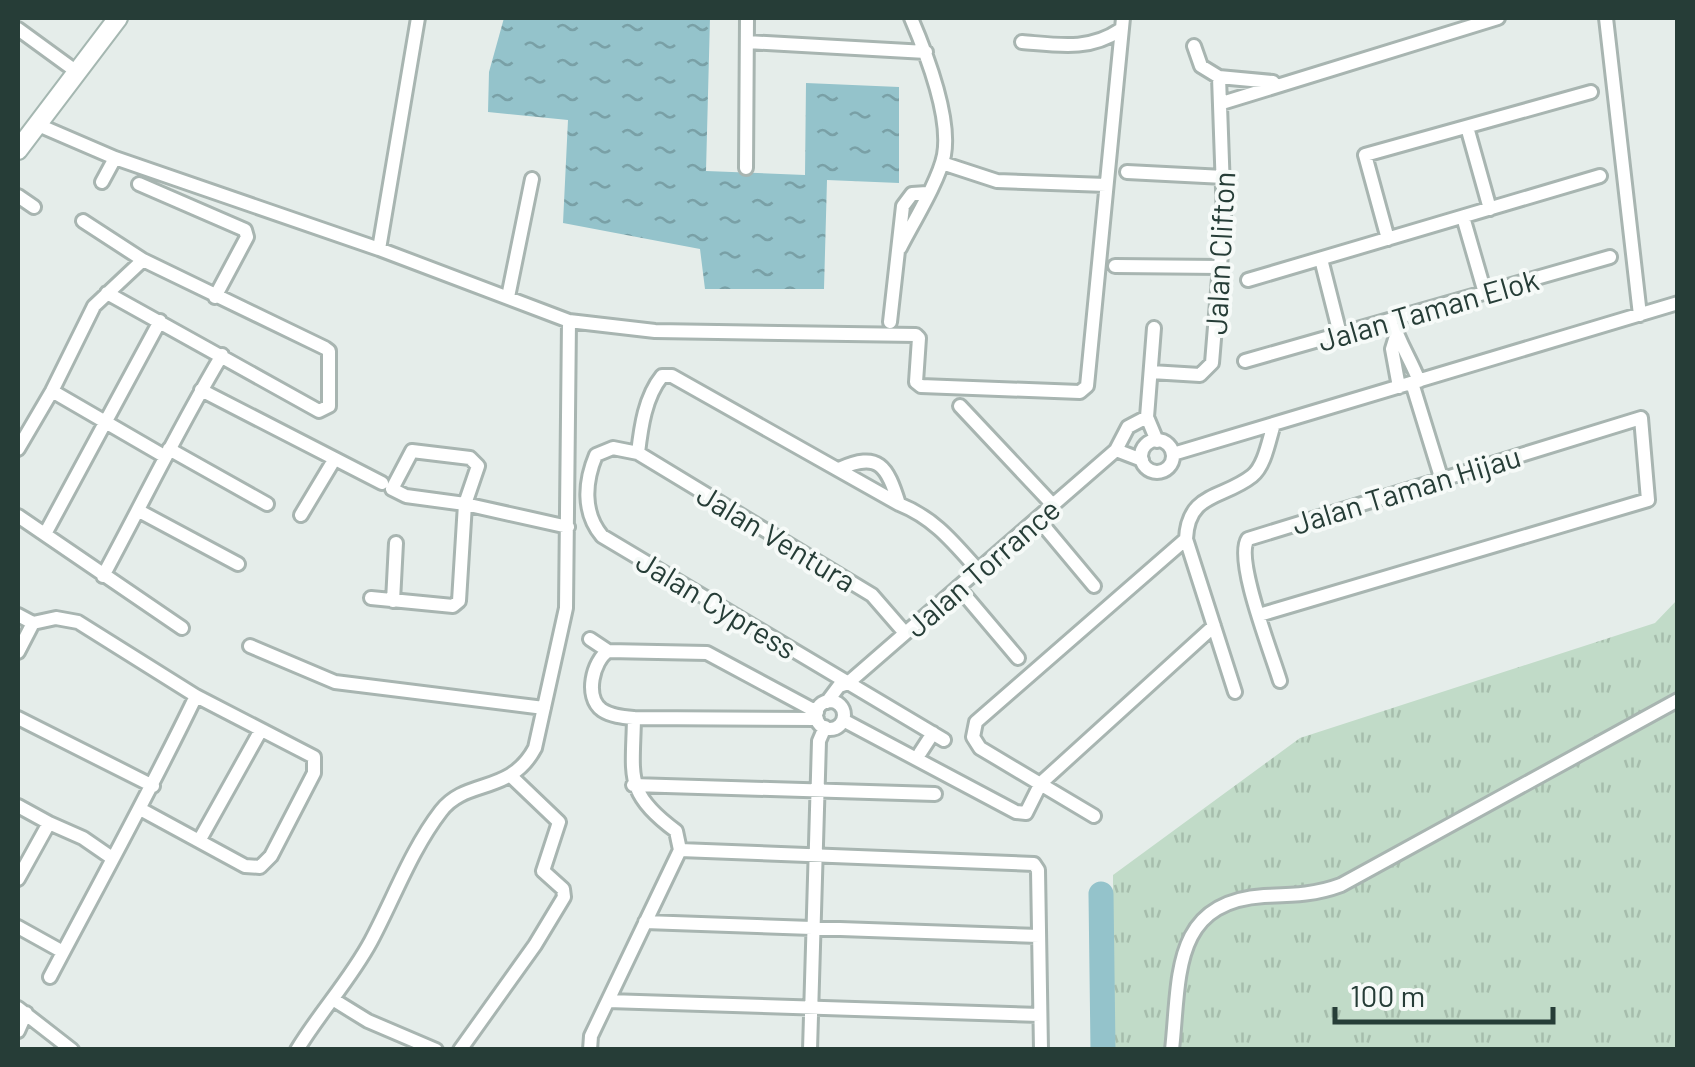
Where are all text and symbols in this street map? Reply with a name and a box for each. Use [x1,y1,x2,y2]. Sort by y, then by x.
street label: Jalan Clifton [1197,170,1241,336]
street label: Jalan Taman Elok [1314,260,1542,358]
street label: Jalan Taman Hijau [1287,437,1525,541]
street label: Jalan Ventura [691,476,863,598]
street label: Jalan Torrance [897,490,1067,644]
street label: Jalan Cypress [630,542,804,666]
scale bar [1335,962,1552,1024]
text: 100 m [1350,977,1425,1013]

